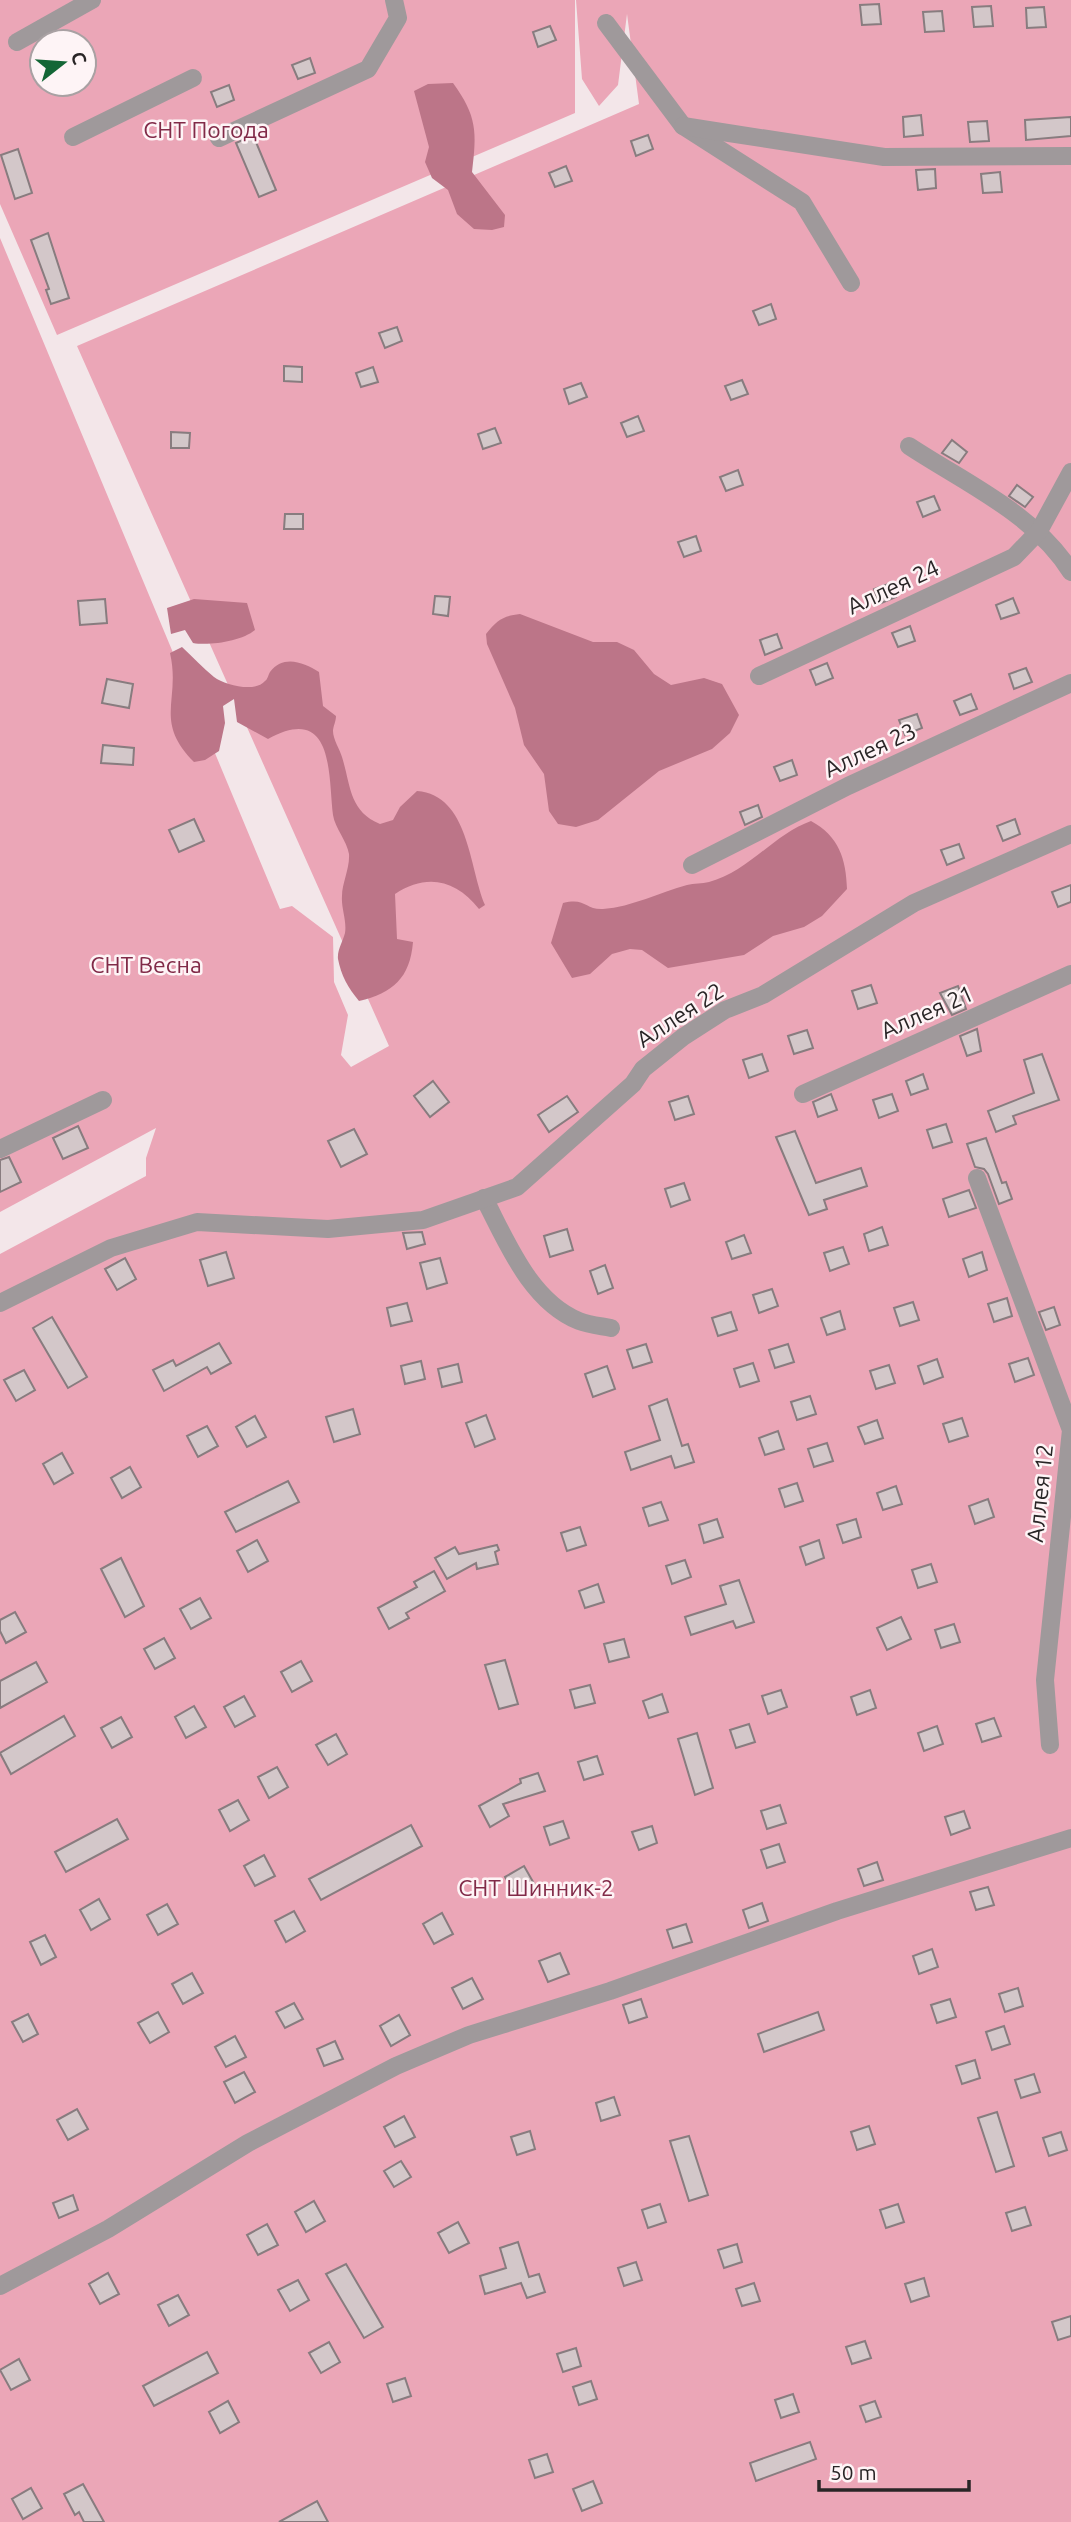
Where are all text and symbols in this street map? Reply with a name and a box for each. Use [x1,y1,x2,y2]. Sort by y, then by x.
north arrow [28,28,98,98]
text: С [67,49,92,67]
park label: СНТ Погода [143,117,269,142]
street label: Аллея 24 [843,554,943,619]
street label: Аллея 23 [820,717,920,782]
park label: СНТ Весна [90,952,202,977]
street label: Аллея 22 [632,977,728,1052]
street label: Аллея 21 [877,980,977,1043]
street label: Аллея 12 [1022,1443,1057,1543]
park label: СНТ Шинник-2 [458,1875,614,1900]
scale bar [819,2448,970,2492]
text: 50 m [830,2460,877,2484]

